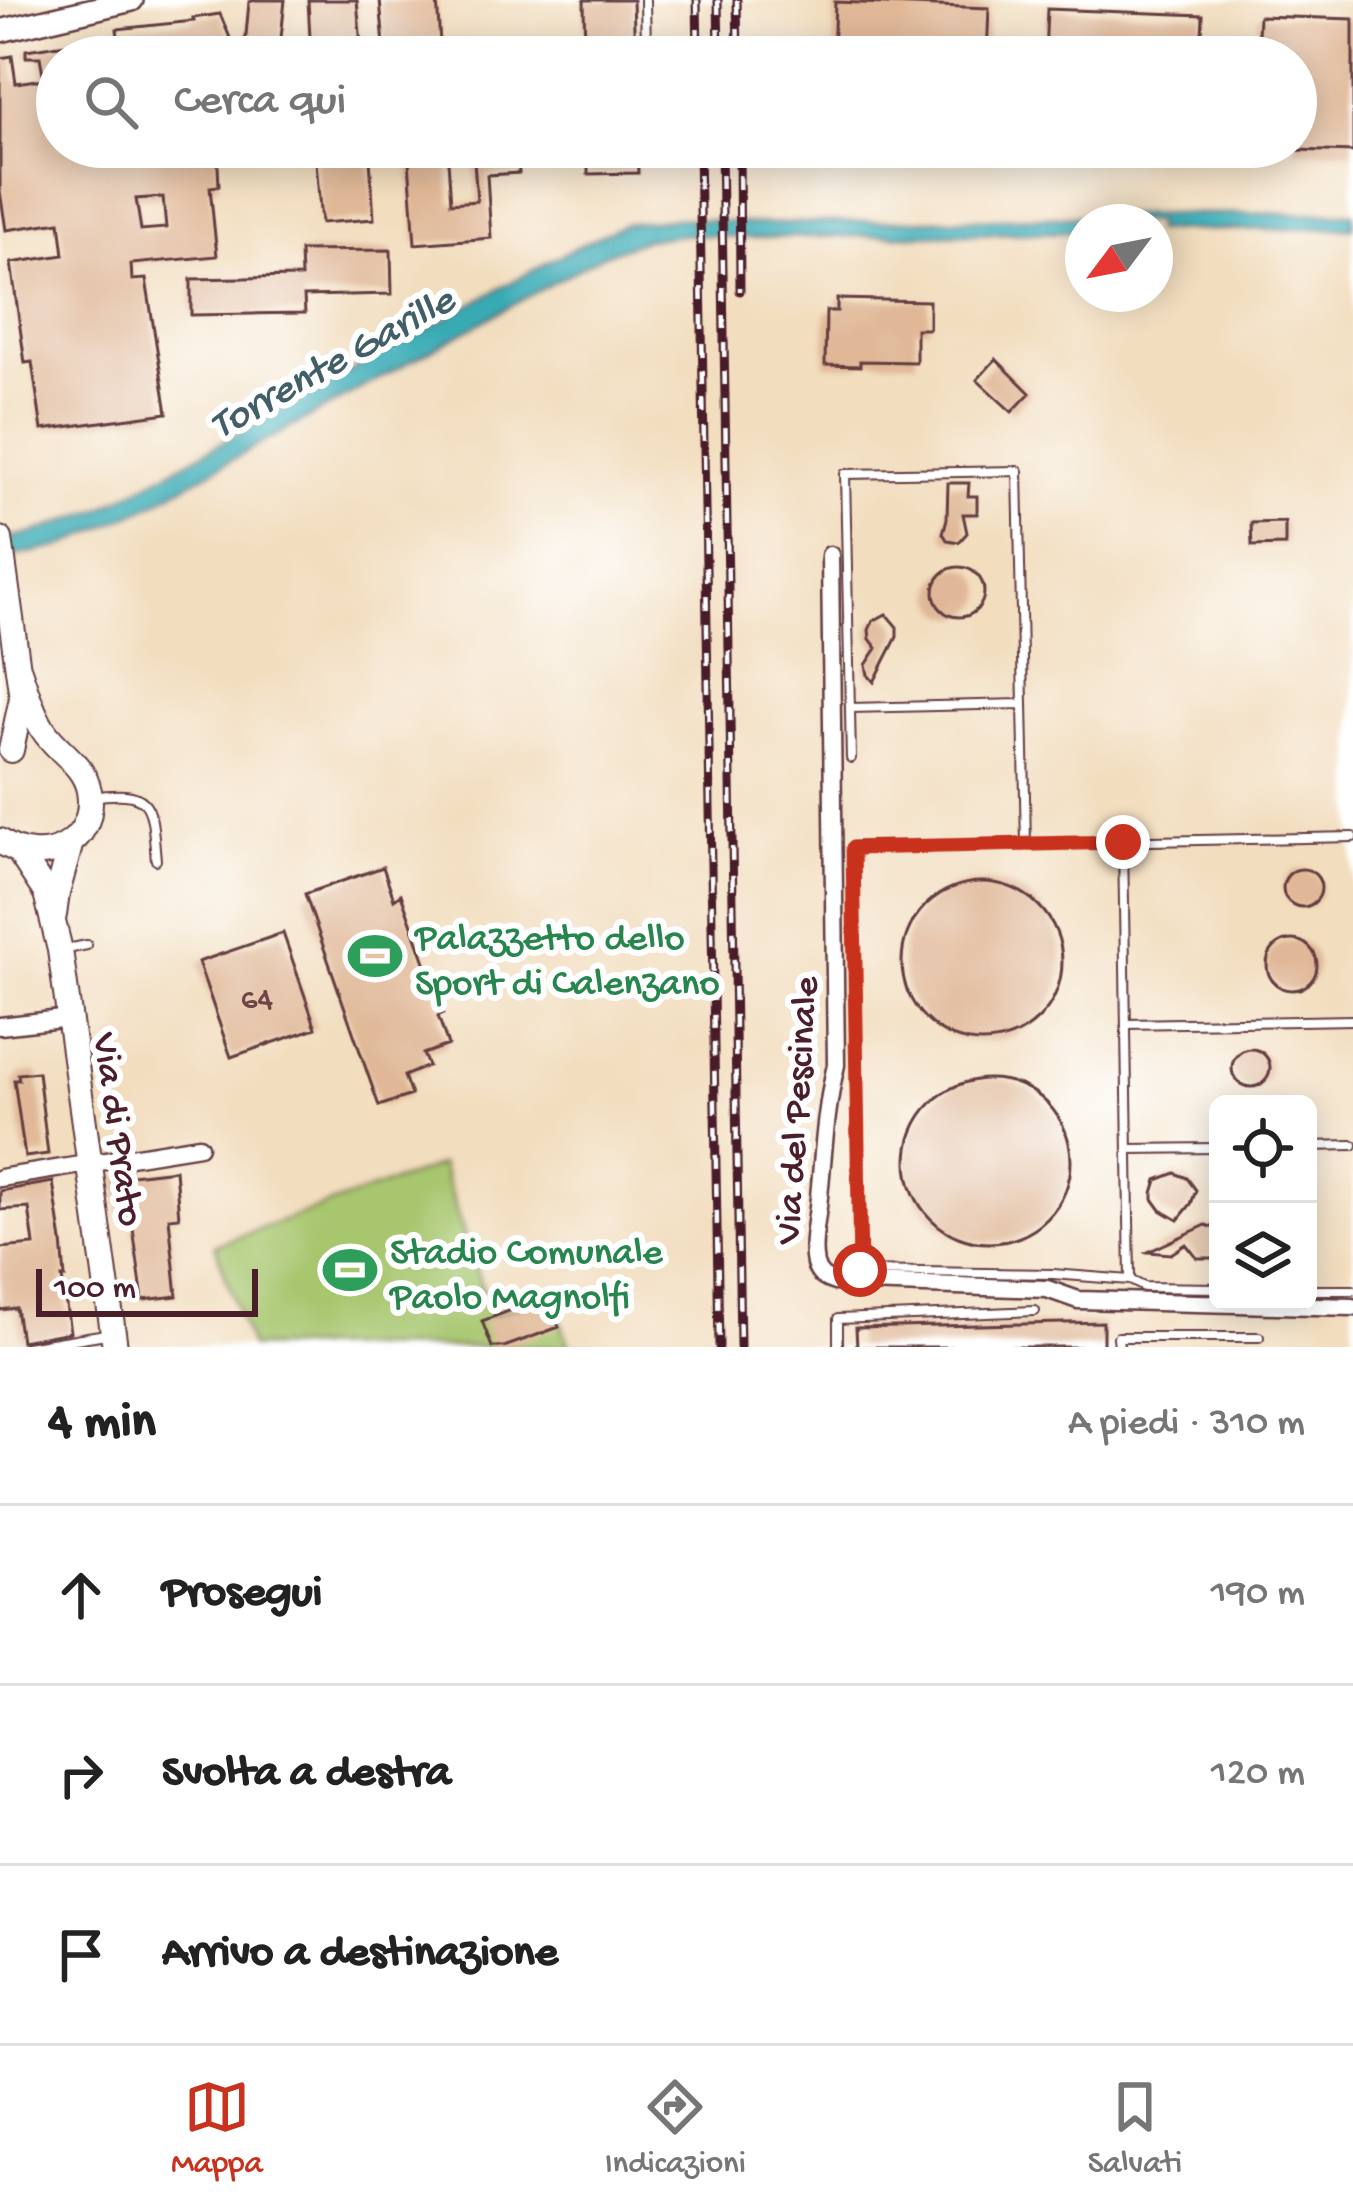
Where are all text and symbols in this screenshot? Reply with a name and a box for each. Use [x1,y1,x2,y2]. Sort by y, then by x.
search box [36,36,1317,168]
icon: search [78,69,144,135]
text: Cerca qui [174,76,346,129]
north arrow [1065,204,1173,312]
water label: Torrente Garille [203,278,466,453]
route end [1096,815,1150,869]
place label: Palazzetto dello Sport di Calenzano [413,918,720,1009]
sports icon: Palazzetto dello Sport di Calenzano [346,927,404,985]
street label: Via del Pescinale [768,974,832,1247]
house number: 64 [241,982,274,1020]
street label: Via di Prato [79,1029,151,1230]
map controls [1209,1095,1317,1311]
button: locate [1209,1095,1317,1203]
button: layers [1209,1203,1317,1311]
place label: Stadio Comunale Paolo Magnolfi [388,1232,664,1323]
sports icon: Stadio Comunale Paolo Magnolfi [321,1241,379,1299]
route start [833,1243,887,1297]
scale bar [36,1263,258,1316]
text: 100 m [54,1271,136,1309]
text: 4 min [48,1395,156,1455]
text: A piedi · 310 m [1068,1402,1305,1448]
icon: ahead [48,1562,114,1628]
text: Prosegui [162,1568,322,1621]
text: 190 m [1211,1572,1305,1618]
icon: right [48,1742,114,1808]
text: Svolta a destra [162,1748,451,1801]
text: 120 m [1211,1752,1305,1798]
icon: arrive [48,1922,114,1988]
text: Arrivo a destinazione [162,1928,558,1981]
tab: Mappa [171,2074,263,2184]
tab: Indicazioni [605,2074,746,2184]
tab: Salvati [1088,2074,1182,2184]

